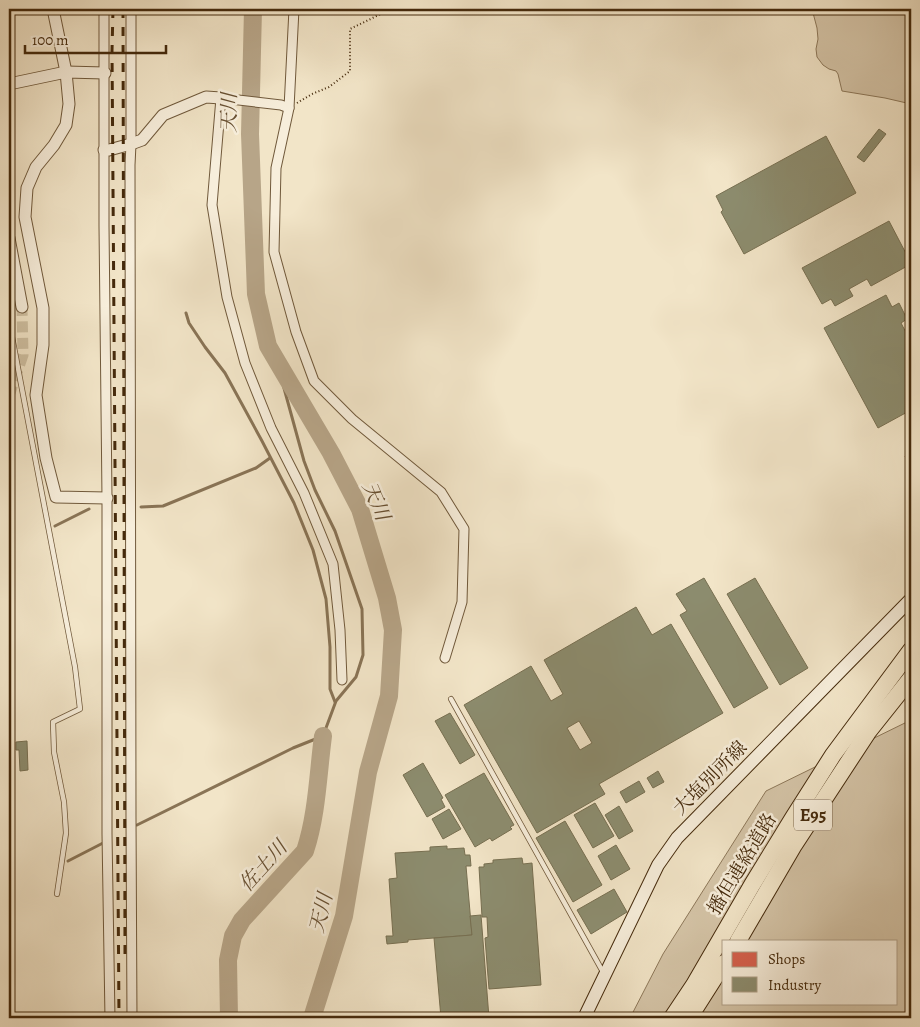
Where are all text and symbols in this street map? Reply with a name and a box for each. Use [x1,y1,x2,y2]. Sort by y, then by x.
scale bar [25,22,166,54]
text: 100 m [32,30,69,50]
water label: 天川 [215,91,243,133]
water label: 天川 [356,477,397,527]
street label: 大塩別所線 [667,735,753,821]
road number: E95 [794,800,832,830]
street label: 播但連絡道路 [701,808,783,920]
water label: 佐土川 [233,833,294,897]
water label: 天川 [303,888,339,936]
legend [722,940,898,1004]
text: Shops [768,949,805,969]
text: Industry [768,975,822,995]

